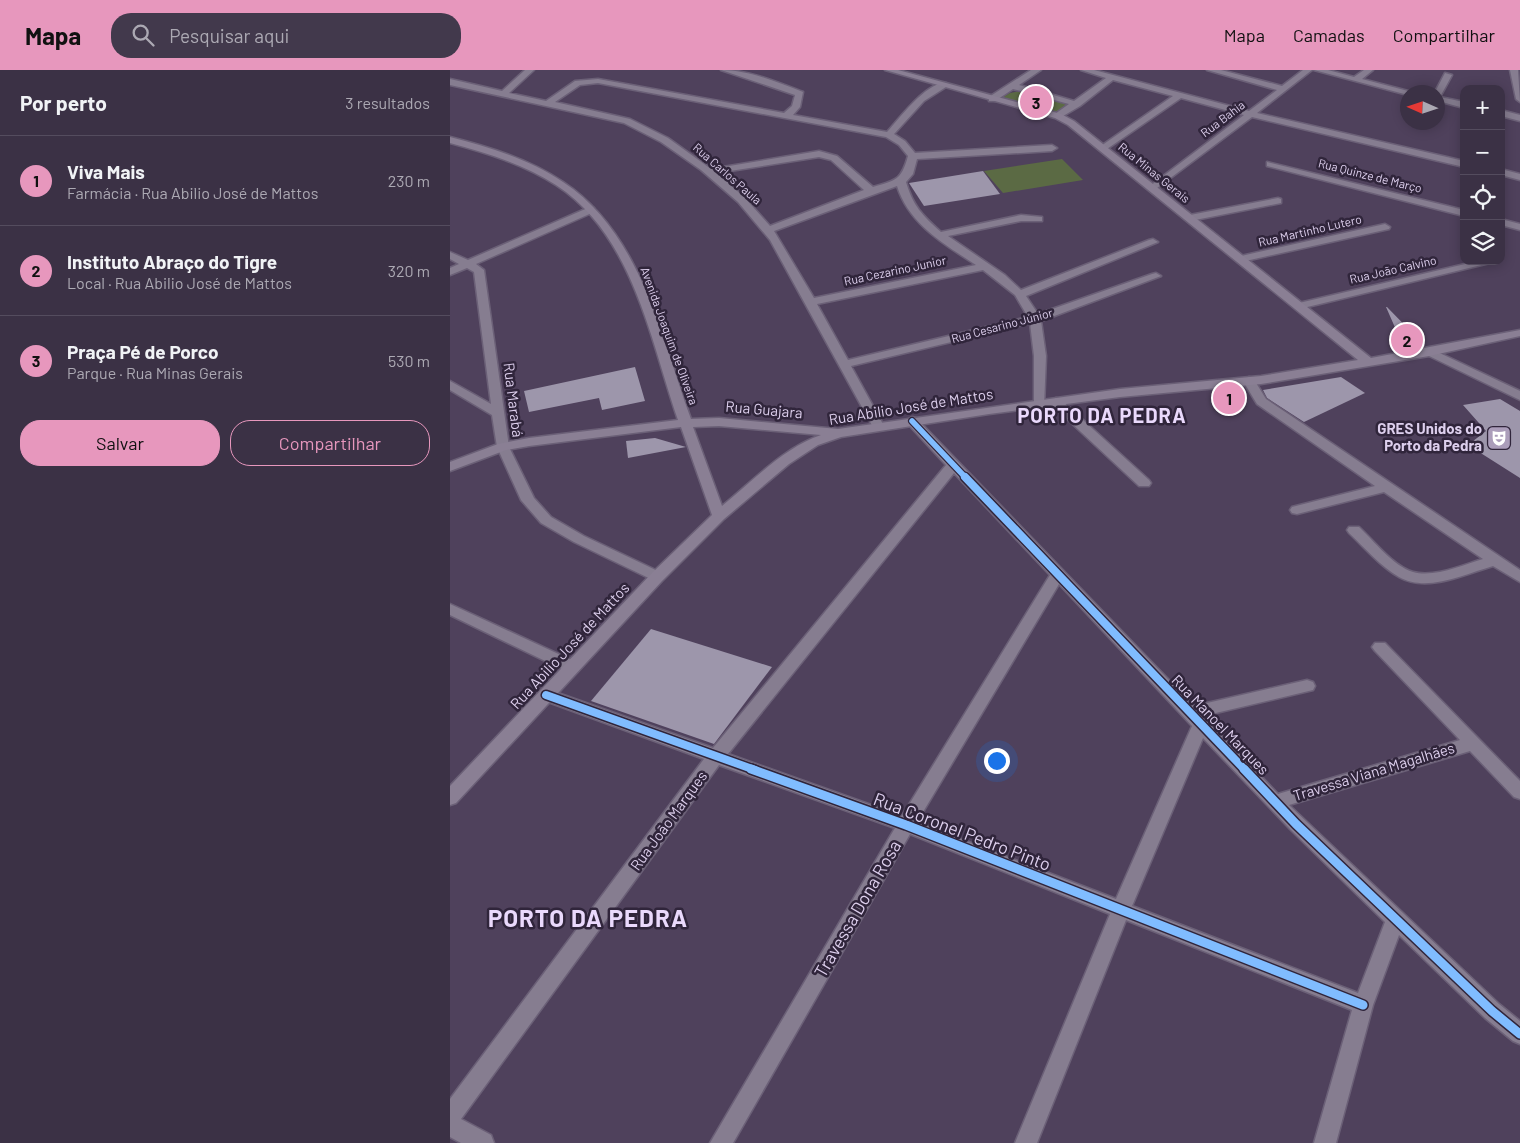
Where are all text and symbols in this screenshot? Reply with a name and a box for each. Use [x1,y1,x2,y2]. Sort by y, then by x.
search box [111,13,461,58]
text: Mapa [25,21,81,50]
icon: search [129,21,157,49]
text: Pesquisar aqui [169,24,289,47]
text: Mapa [1224,24,1265,46]
text: Camadas [1293,24,1365,46]
text: Compartilhar [1393,24,1495,46]
pin: 3 [1020,83,1052,121]
north arrow [1400,85,1445,130]
map controls [1460,85,1505,265]
button: + [1460,85,1505,130]
text: Por perto [20,90,107,115]
text: 3 resultados [345,93,430,112]
street label: Rua Bahia [1198,97,1247,139]
button: − [1460,130,1505,175]
street label: Rua Minas Gerais [1116,139,1193,205]
street label: Rua Carlos Paula [691,140,765,207]
street label: Rua Quinze de Março [1317,155,1424,195]
text: Viva Mais [67,160,145,183]
text: 1 [33,171,39,190]
text: 230 m [388,171,430,190]
button: locate [1460,175,1505,220]
text: Farmácia · Rua Abilio José de Mattos [67,183,318,202]
street label: Rua Martinho Lutero [1257,211,1363,249]
button: layers [1460,220,1505,265]
text: Instituto Abraço do Tigre [67,250,277,273]
street label: Rua Cezarino Junior [842,252,948,288]
street label: Rua João Calvino [1348,252,1437,286]
text: 2 [32,261,40,280]
text: 320 m [388,261,430,280]
street label: Avenida Joaquim de Oliveira [638,265,701,406]
text: Local · Rua Abilio José de Mattos [67,273,292,292]
street label: Rua Cesarino Júnior [950,305,1055,345]
pin: 2 [1391,321,1423,359]
text: Praça Pé de Porco [67,340,219,363]
text: 3 [32,351,40,370]
text: 530 m [388,351,430,370]
street label: Rua Marabá [500,361,528,438]
text: Parque · Rua Minas Gerais [67,363,243,382]
pin: 1 [1213,379,1245,417]
street label: Rua Abilio José de Mattos [827,384,994,428]
street label: Rua Guajara [725,397,803,421]
district label: PORTO DA PEDRA [1017,403,1187,427]
place label: GRES Unidos do Porto da Pedra [1377,419,1482,454]
button: Salvar [20,420,220,466]
button: Compartilhar [230,420,430,466]
theatre icon: GRES Unidos do Porto da Pedra [1486,425,1512,451]
street label: Rua Abilio José de Mattos [506,578,632,712]
street label: Rua Manoel Marques [1168,671,1273,778]
street label: Travessa Viana Magalhães [1291,738,1457,804]
your location [984,748,1010,774]
street label: Rua João Marques [626,767,710,874]
street label: Rua Coronel Pedro Pinto [871,787,1054,875]
street label: Travessa Dona Rosa [809,836,905,981]
district label: PORTO DA PEDRA [488,903,688,932]

